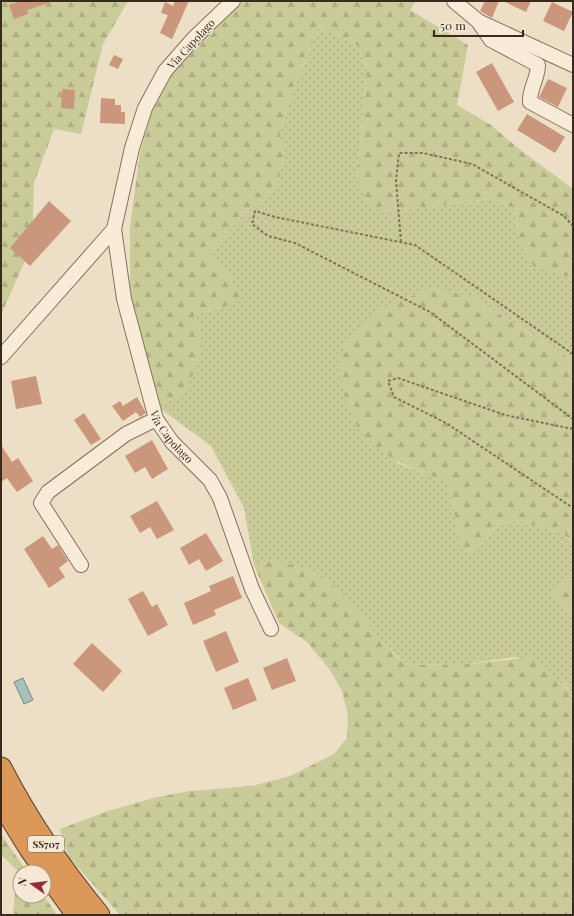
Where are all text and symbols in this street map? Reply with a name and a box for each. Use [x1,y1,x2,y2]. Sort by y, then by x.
scale bar [434,12,523,38]
street label: Via Capolago [163,15,218,73]
text: 50 m [440,17,466,33]
street label: Via Capolago [147,408,197,466]
road number: SS707 [28,836,64,852]
north arrow [12,864,52,904]
text: N [14,876,30,887]

